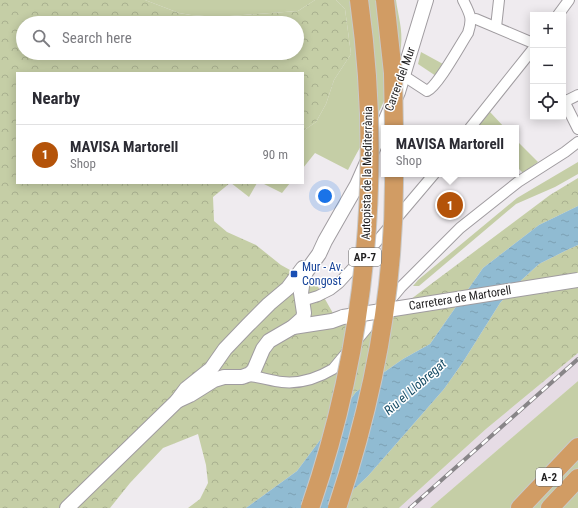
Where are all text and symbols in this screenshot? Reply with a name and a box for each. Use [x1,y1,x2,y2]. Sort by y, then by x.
map controls [530,12,566,120]
button: + [530,12,566,48]
search box [16,16,304,60]
icon: search [30,27,52,49]
text: Search here [62,29,132,47]
street label: Carrer del Mur [382,45,418,113]
button: − [530,48,566,84]
button: locate [530,84,566,120]
text: Nearby [32,88,80,108]
street label: Autopista de la Mediterrània [359,106,375,240]
popup [381,125,519,177]
text: MAVISA Martorell [396,135,504,153]
text: MAVISA Martorell [70,138,178,156]
text: 1 [42,147,48,162]
text: 90 m [262,147,288,162]
text: Shop [396,153,422,168]
text: Shop [70,156,96,171]
your location [315,186,335,206]
pin: 1 [437,190,463,220]
road number: AP-7 [349,248,381,266]
place label: Mur - Av. Congost [302,260,343,288]
marker: Mur - Av. Congost [289,269,299,279]
street label: Carretera de Martorell [408,283,512,313]
water label: Riu el Llobregat [381,356,449,418]
road number: A-2 [536,468,562,486]

